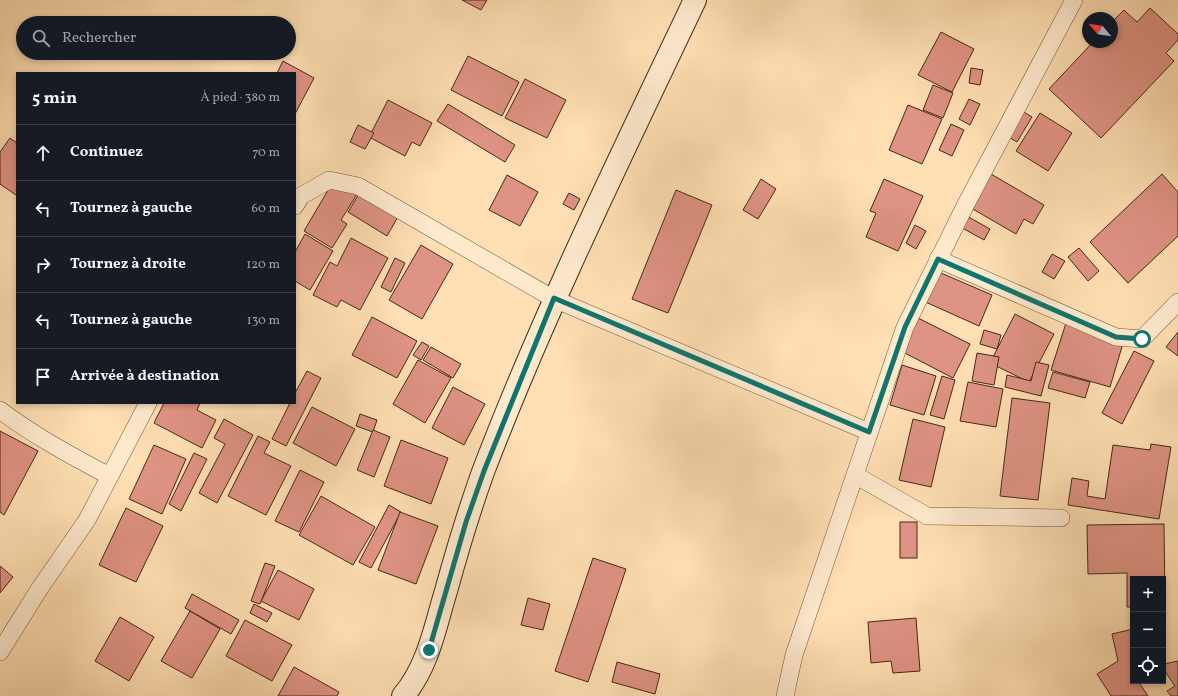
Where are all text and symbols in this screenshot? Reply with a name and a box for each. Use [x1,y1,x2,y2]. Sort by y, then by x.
north arrow [1082,12,1118,48]
search box [16,16,296,60]
icon: search [30,27,52,49]
text: Rechercher [62,28,136,49]
text: 5 min [32,87,77,110]
text: À pied · 380 m [200,89,280,107]
icon: ahead [32,142,54,164]
text: Continuez [70,142,143,163]
text: 70 m [252,144,280,162]
icon: left [32,198,54,220]
text: Tournez à gauche [70,198,192,219]
text: 60 m [252,200,280,218]
icon: right [32,254,54,276]
text: Tournez à droite [70,254,186,275]
text: 120 m [246,256,280,274]
icon: left [32,310,54,332]
text: Tournez à gauche [70,310,192,331]
text: 130 m [247,312,280,330]
route start [1133,330,1151,348]
icon: arrive [32,366,54,388]
text: Arrivée à destination [70,366,219,387]
map controls [1130,576,1166,684]
button: + [1130,576,1166,612]
button: − [1130,612,1166,648]
route end [420,641,438,659]
button: locate [1130,648,1166,684]

